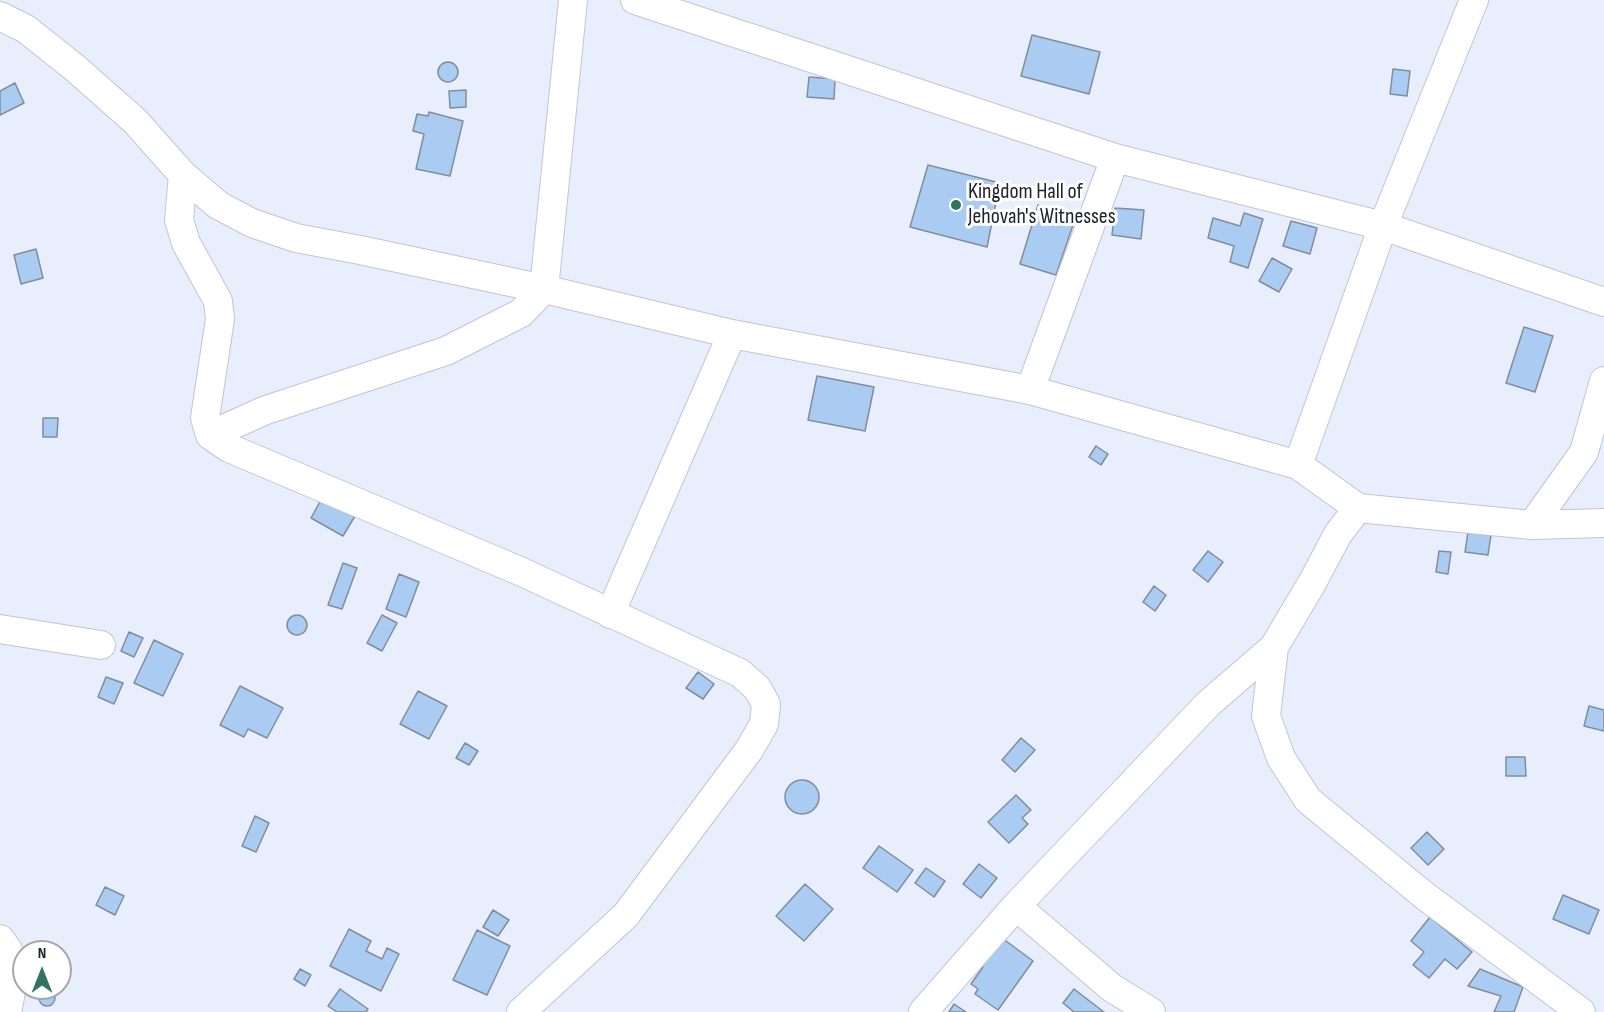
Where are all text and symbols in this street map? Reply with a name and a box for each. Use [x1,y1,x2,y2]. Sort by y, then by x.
place label: Kingdom Hall of Jehovah's Witnesses [968,179,1116,230]
marker: Kingdom Hall of Jehovah's Witnesses [949,198,963,212]
north arrow [12,940,72,1000]
text: N [38,944,46,963]

